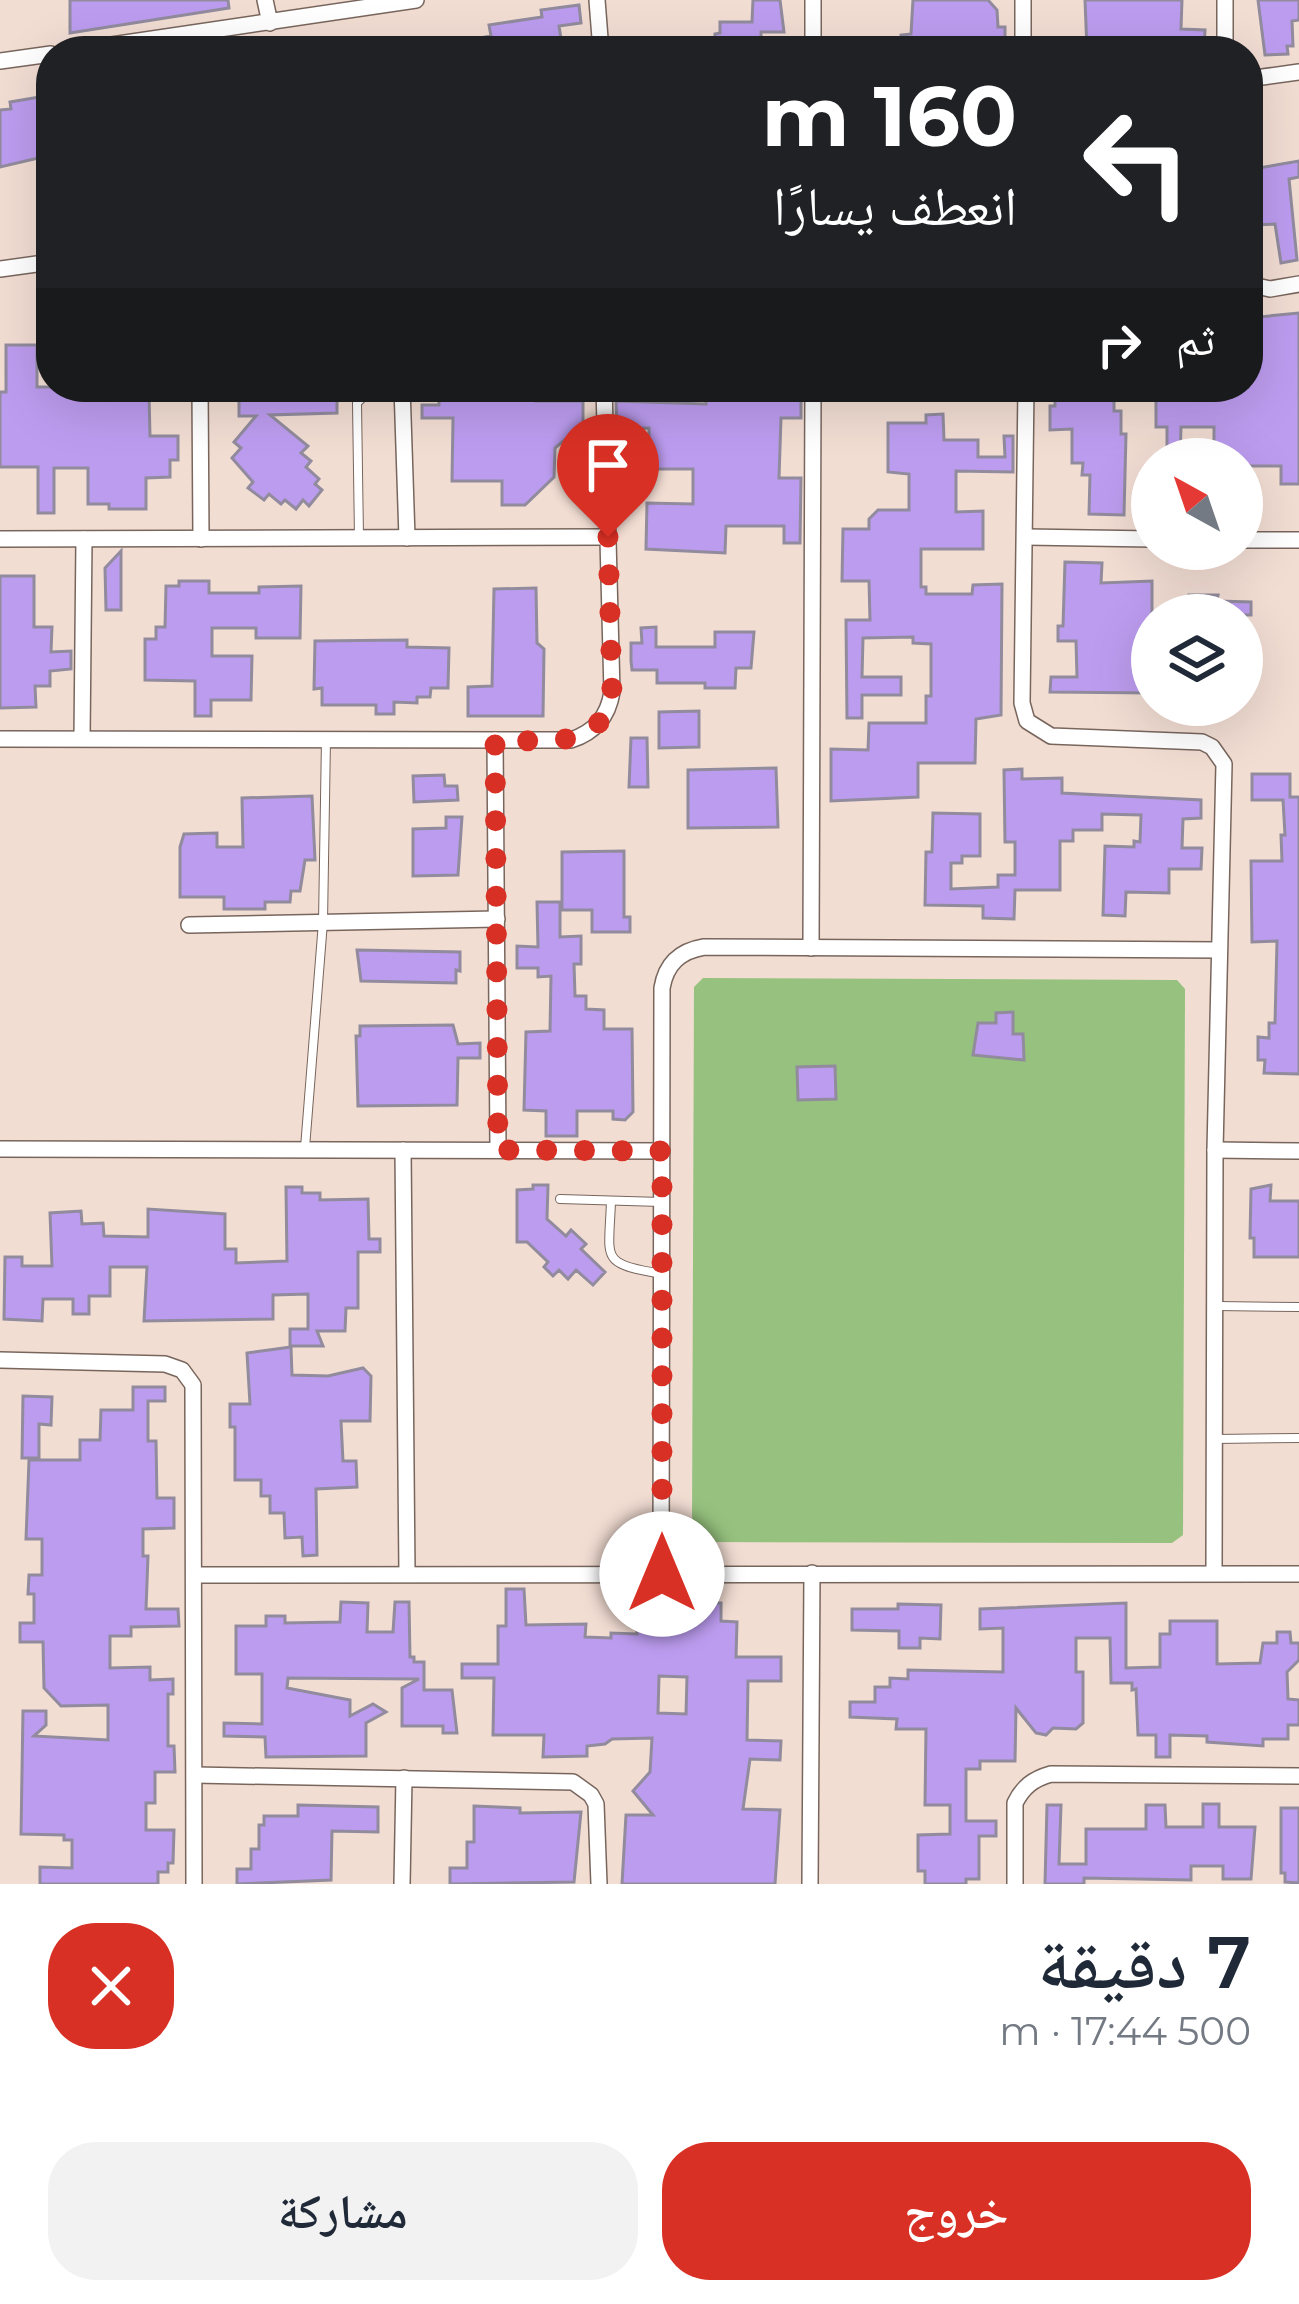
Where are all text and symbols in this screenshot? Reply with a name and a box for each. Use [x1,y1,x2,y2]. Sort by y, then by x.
text: 160 m [762,65,1017,167]
icon: left [1059,84,1215,240]
text: انعطف يسارًا [773,173,1017,239]
text: ثم [1176,311,1215,366]
icon: right [1086,312,1152,378]
pin [557,414,659,537]
icon: arrive [575,432,641,498]
north arrow [1131,438,1263,570]
map controls [1131,438,1263,726]
button: layers [1131,594,1263,726]
position arrow [599,1511,725,1637]
text: 7 دقيقة [1038,1918,1251,2006]
button: close [48,1923,174,2049]
text: 500 m · 17:44 [999,2007,1251,2055]
button: مشاركة [48,2142,638,2280]
button: خروج [662,2142,1251,2280]

